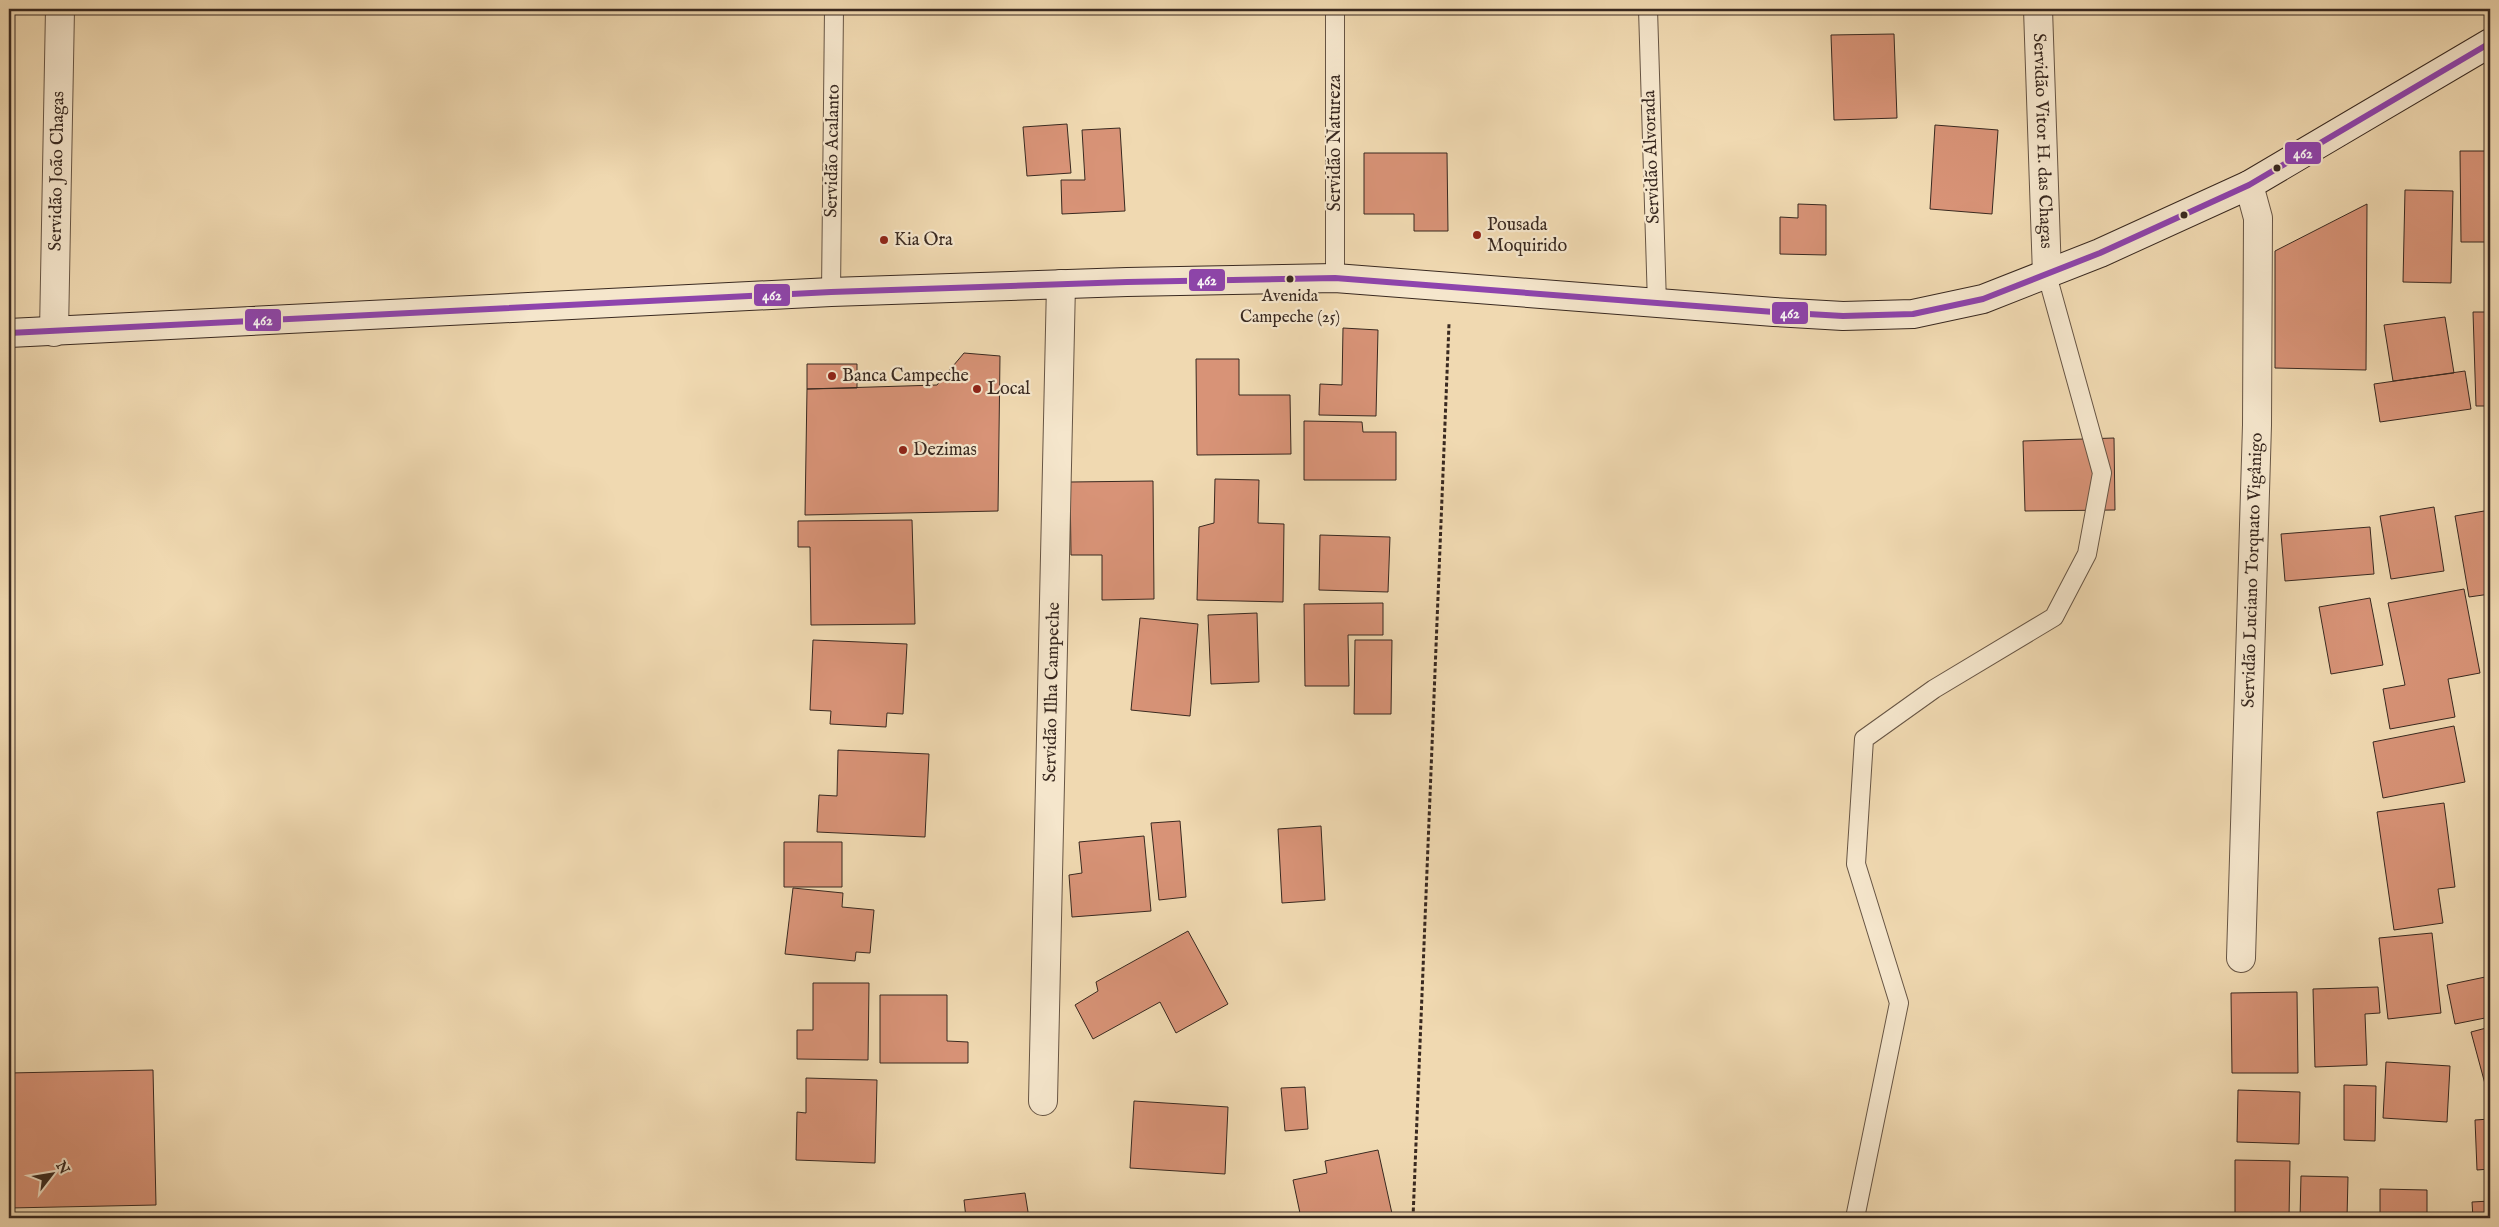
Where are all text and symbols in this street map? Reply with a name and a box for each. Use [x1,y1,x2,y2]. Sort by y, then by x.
street label: Servidão Vitor H. das Chagas [2027,33,2058,249]
street label: Servidão Natureza [1324,74,1347,212]
street label: Servidão Acalanto [820,84,846,218]
street label: Servidão Alvorada [1638,89,1666,224]
street label: Servidão João Chagas [44,91,70,251]
line badge: 462 [2284,141,2322,165]
text: 462 [2293,145,2313,163]
unlabelled marker [2272,163,2282,173]
unlabelled marker [2179,210,2189,220]
place label: Pousada Moquirido [1487,214,1567,258]
place label: Kia Ora [894,229,953,252]
marker: Pousada Moquirido [1471,229,1483,241]
marker: Kia Ora [878,234,890,246]
line badge: 462 [1188,268,1226,292]
text: 462 [1197,272,1217,290]
marker: Avenida Campeche (25) [1285,274,1295,284]
line badge: 462 [753,283,791,307]
place label: Avenida Campeche (25) [1240,286,1340,328]
text: 462 [762,287,782,305]
line badge: 462 [1771,301,1809,325]
text: 462 [1780,305,1800,323]
line badge: 462 [244,308,282,332]
text: 462 [253,312,273,330]
place label: Banca Campeche [842,365,969,388]
marker: Banca Campeche [826,370,838,382]
place label: Local [987,378,1030,401]
marker: Local [971,383,983,395]
street label: Servidão Luciano Torquato Vigânigo [2237,432,2268,708]
place label: Dezimas [913,439,977,462]
marker: Dezimas [897,444,909,456]
street label: Servidão Ilha Campeche [1039,602,1065,782]
north arrow [28,1150,78,1200]
text: N [51,1157,73,1178]

